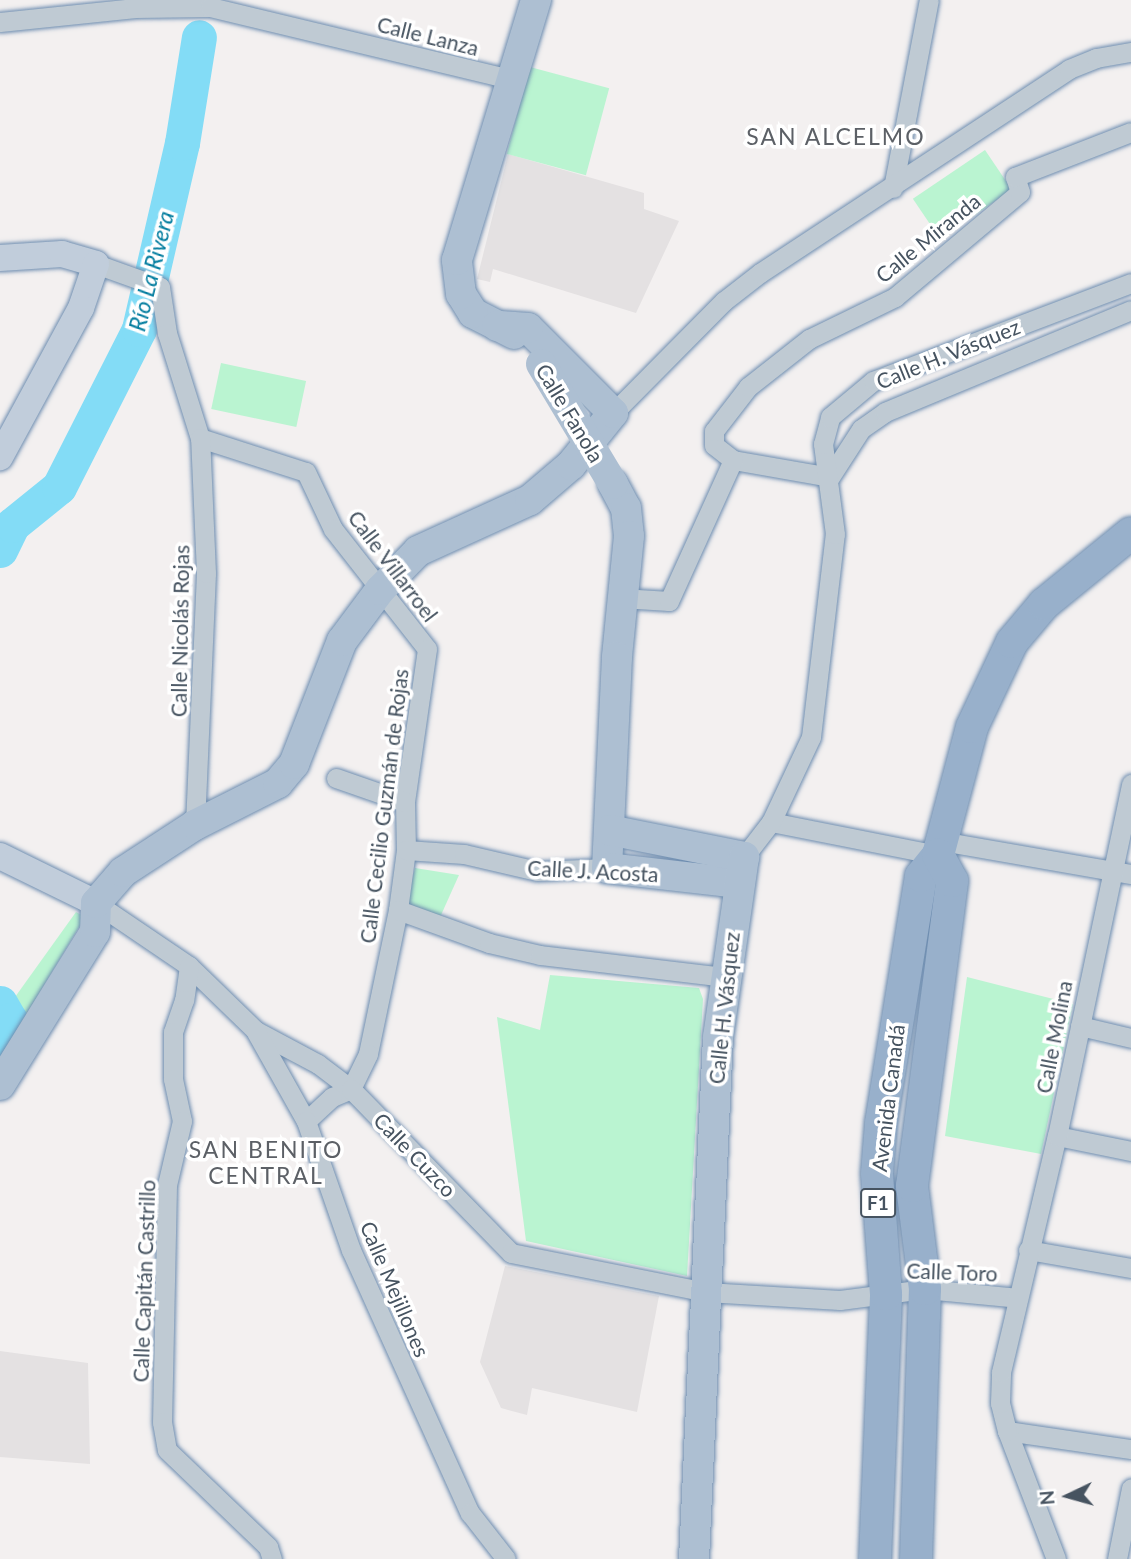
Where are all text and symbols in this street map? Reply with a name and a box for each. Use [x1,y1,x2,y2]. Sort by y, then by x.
street label: Calle Lanza [375,11,481,61]
district label: SAN ALCELMO [747,122,925,150]
street label: Calle Miranda [871,188,985,288]
water label: Río La Rivera [123,208,179,334]
street label: Calle H. Vásquez [872,314,1024,394]
street label: Calle Fanola [531,359,609,467]
street label: Calle Villarroel [343,505,443,627]
street label: Calle Nicolás Rojas [166,545,194,717]
street label: Calle Cecilio Guzmán de Rojas [355,667,413,945]
street label: Calle J. Acosta [526,855,660,887]
street label: Calle H. Vásquez [703,930,745,1086]
street label: Calle Molina [1031,979,1077,1095]
street label: Avenida Canadá [866,1023,910,1173]
street label: Calle Cuzco [369,1108,461,1202]
district label: SAN BENITO CENTRAL [190,1135,342,1189]
street label: Calle Capitán Castrillo [128,1179,160,1383]
road number: F1 [859,1188,897,1218]
street label: Calle Mejillones [355,1217,435,1361]
street label: Calle Toro [906,1258,998,1286]
north arrow [1033,1461,1103,1531]
text: N [1034,1490,1059,1506]

